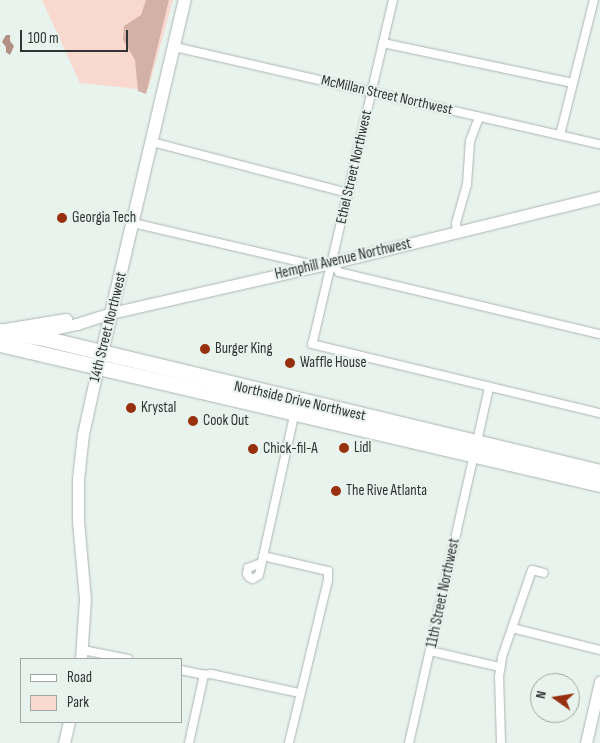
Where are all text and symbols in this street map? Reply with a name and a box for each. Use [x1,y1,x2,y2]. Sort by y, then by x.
scale bar [22,20,130,52]
text: 100 m [28,29,59,48]
street label: McMillan Street Northwest [319,71,455,119]
street label: Ethel Street Northwest [332,108,376,226]
place label: Georgia Tech [72,209,136,227]
marker: Georgia Tech [56,212,68,224]
street label: Hemphill Avenue Northwest [273,235,413,283]
street label: 14th Street Northwest [86,270,130,384]
place label: Burger King [215,340,273,358]
marker: Burger King [199,343,211,355]
place label: Waffle House [300,354,366,372]
marker: Waffle House [284,357,296,369]
street label: Northside Drive Northwest [232,377,368,425]
place label: Krystal [141,399,176,417]
marker: Krystal [125,402,137,414]
place label: Cook Out [203,412,249,430]
marker: Cook Out [187,415,199,427]
place label: Lidl [354,439,371,457]
place label: Chick-fil-A [263,440,318,458]
marker: Lidl [338,442,350,454]
marker: Chick-fil-A [247,443,259,455]
place label: The Rive Atlanta [346,482,427,500]
marker: The Rive Atlanta [330,485,342,497]
street label: 11th Street Northwest [423,537,463,649]
legend [20,658,182,723]
text: Road [67,668,92,687]
north arrow [530,673,580,723]
text: N [532,689,550,700]
text: Park [67,693,89,712]

